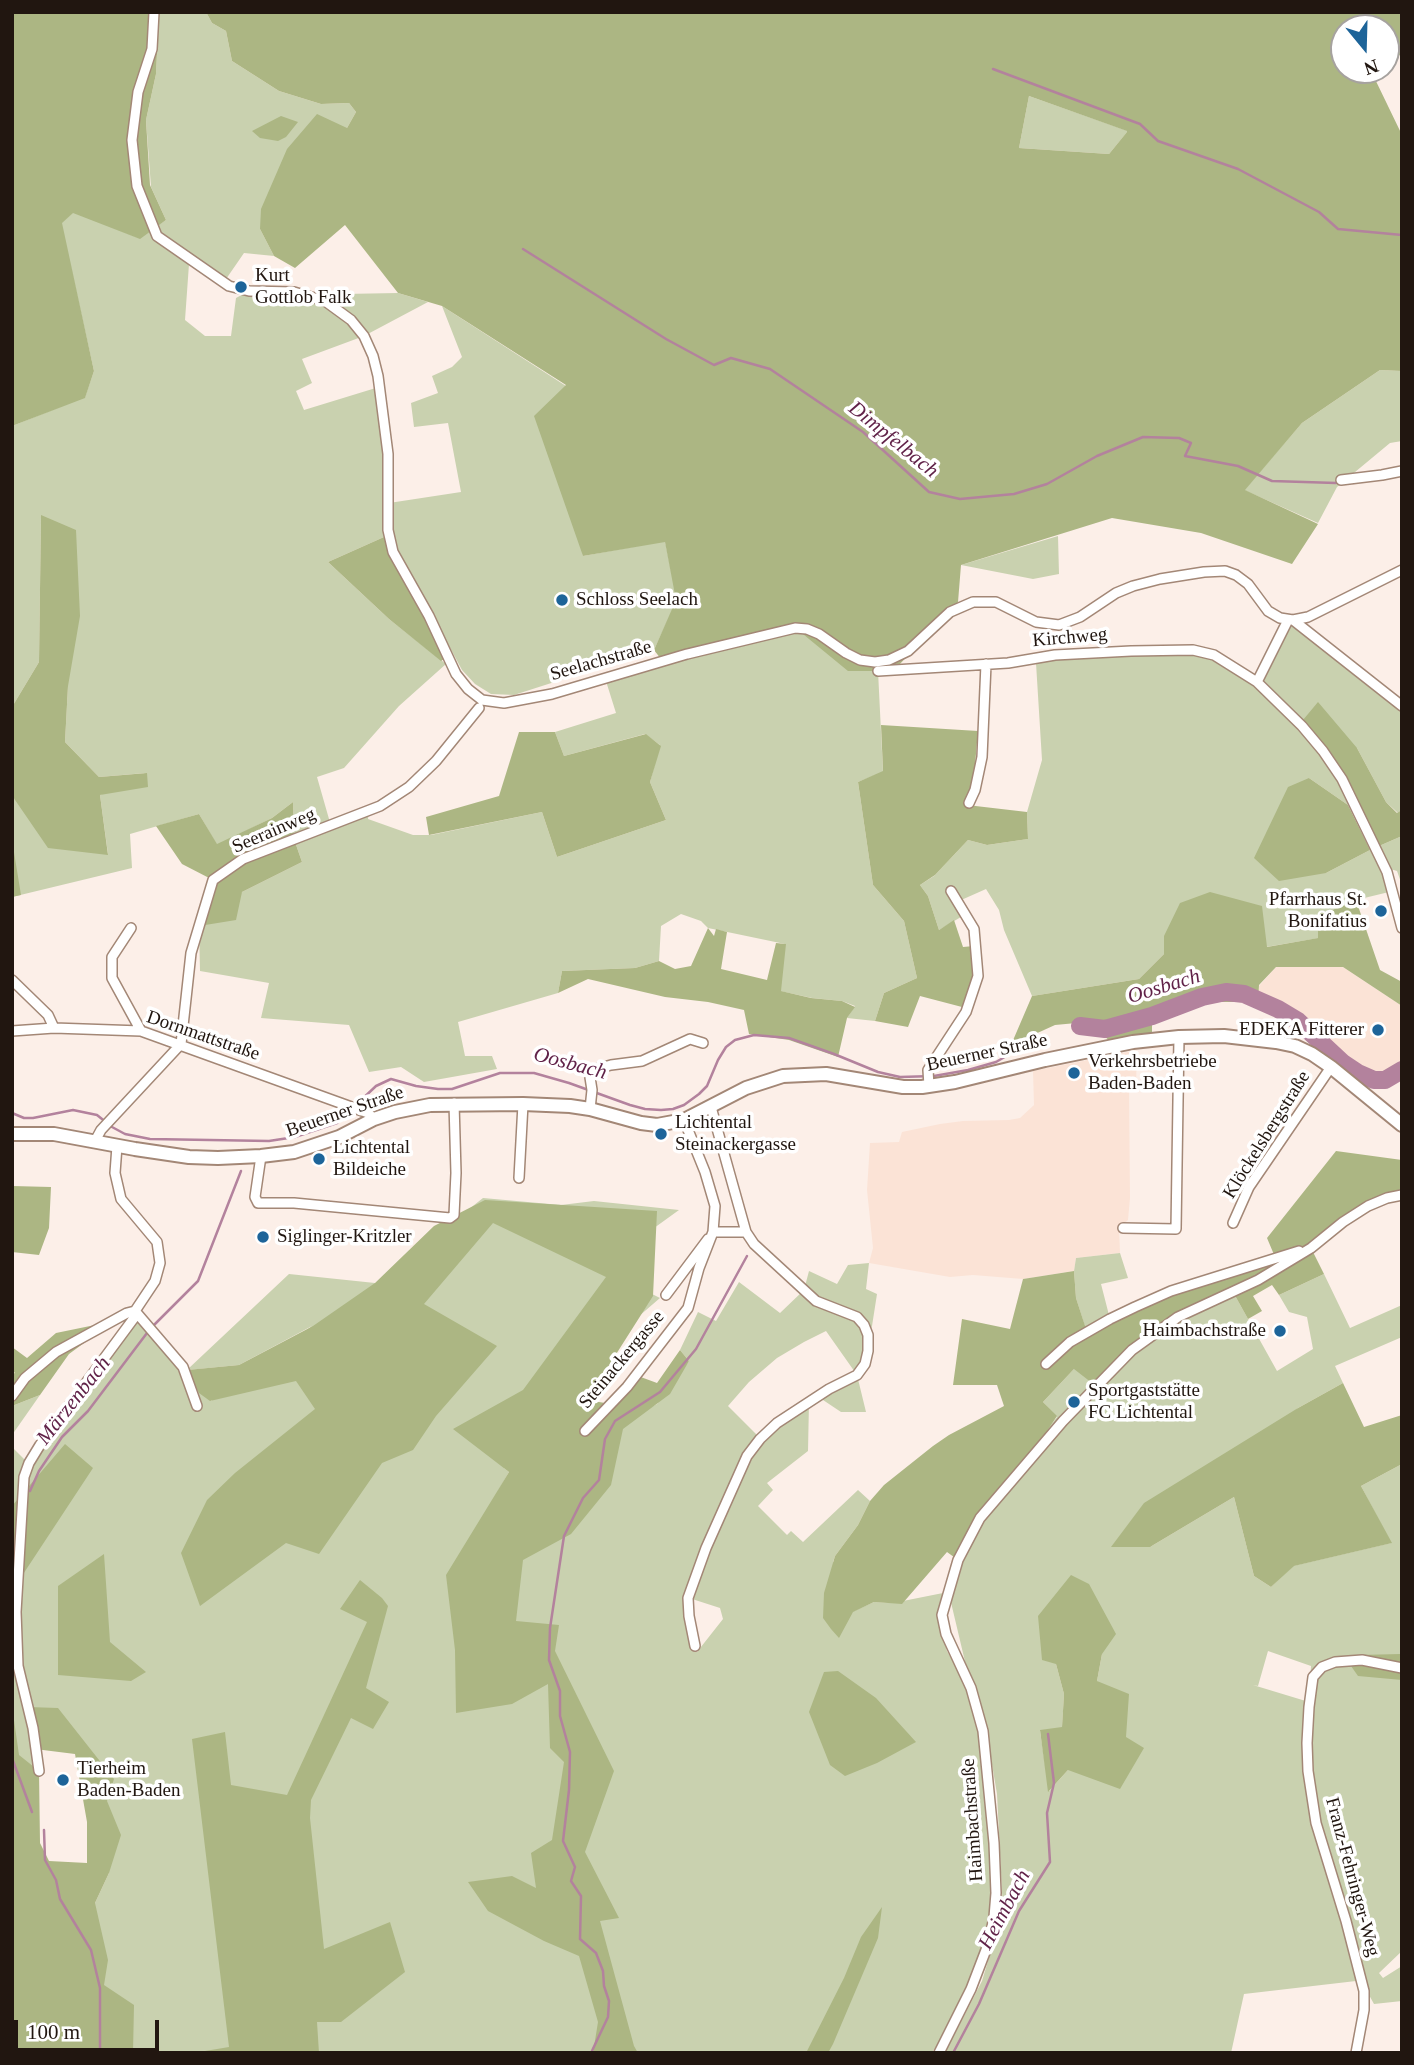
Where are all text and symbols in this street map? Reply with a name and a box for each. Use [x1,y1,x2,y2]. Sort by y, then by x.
north arrow [1330,14,1400,84]
text: N [1361,55,1381,80]
place label: Kurt Gottlob Falk [255,265,352,309]
marker: Kurt Gottlob Falk [233,279,249,295]
water label: Dimpfelbach [843,396,943,484]
place label: Schloss Seelach [576,589,698,611]
marker: Schloss Seelach [554,592,570,608]
street label: Kirchweg [1032,623,1108,653]
street label: Seelachstraße [548,636,654,686]
street label: Seerainweg [229,803,319,859]
place label: Pfarrhaus St. Bonifatius [1269,889,1367,933]
marker: Pfarrhaus St. Bonifatius [1373,903,1389,919]
water label: Oosbach [1125,964,1203,1010]
street label: Dornmattstraße [143,1006,263,1066]
place label: EDEKA Fitterer [1239,1019,1364,1041]
marker: EDEKA Fitterer [1370,1022,1386,1038]
street label: Beuerner Straße [925,1029,1049,1077]
water label: Oosbach [531,1042,609,1086]
place label: Verkehrsbetriebe Baden-Baden [1088,1051,1217,1095]
marker: Verkehrsbetriebe Baden-Baden [1066,1065,1082,1081]
street label: Klöckelsbergstraße [1219,1067,1315,1203]
street label: Beuerner Straße [283,1081,407,1143]
place label: Lichtental Steinackergasse [675,1112,796,1156]
marker: Lichtental Steinackergasse [653,1126,669,1142]
place label: Lichtental Bildeiche [333,1137,410,1181]
marker: Lichtental Bildeiche [311,1151,327,1167]
place label: Siglinger-Kritzler [277,1226,412,1248]
marker: Siglinger-Kritzler [255,1229,271,1245]
street label: Steinackergasse [574,1306,670,1414]
place label: Haimbachstraße [1143,1320,1266,1342]
marker: Haimbachstraße [1272,1323,1288,1339]
water label: Märzenbach [32,1352,116,1450]
place label: Sportgaststätte FC Lichtental [1088,1380,1200,1424]
marker: Sportgaststätte FC Lichtental [1066,1394,1082,1410]
place label: Tierheim Baden-Baden [77,1758,180,1802]
street label: Haimbachstraße [957,1758,989,1882]
marker: Tierheim Baden-Baden [55,1772,71,1788]
street label: Franz-Fehringer-Weg [1320,1795,1384,1959]
water label: Heimbach [974,1866,1036,1954]
scale bar [18,2006,163,2050]
text: 100 m [27,2020,80,2044]

